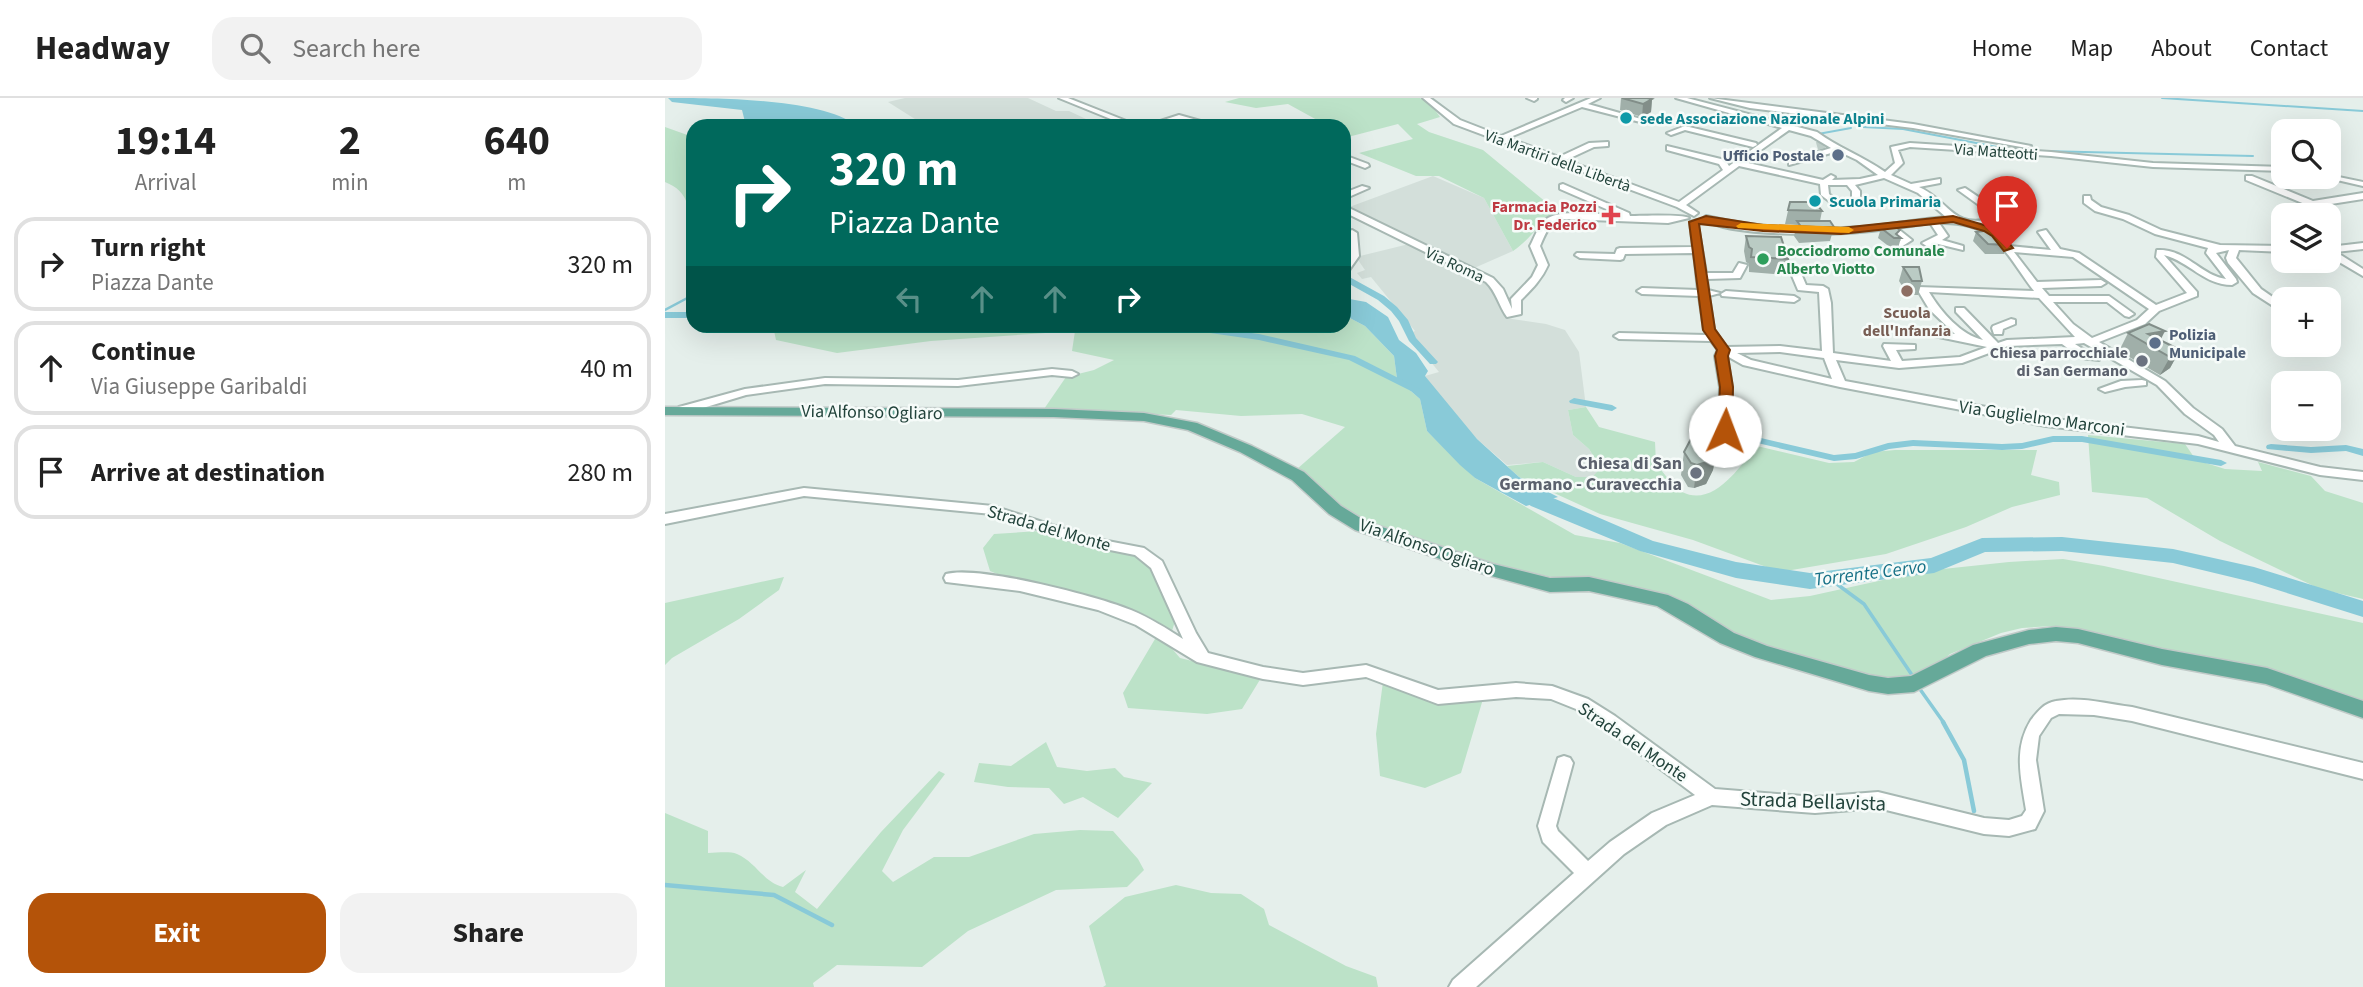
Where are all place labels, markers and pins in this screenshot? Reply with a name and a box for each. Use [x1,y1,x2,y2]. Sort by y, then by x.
place label: sede Associazione Nazionale Alpini [1640,108,1884,130]
marker: sede Associazione Nazionale Alpini [1618,110,1634,126]
place label: Ufficio Postale [1723,145,1824,167]
marker: Ufficio Postale [1830,147,1846,163]
pin [1977,176,2037,248]
place label: Scuola Primaria [1829,191,1941,213]
marker: Scuola Primaria [1807,193,1823,209]
place label: Farmacia Pozzi Dr. Federico [1492,196,1597,236]
marker: Farmacia Pozzi Dr. Federico [1603,207,1619,223]
place label: Bocciodromo Comunale Alberto Viotto [1776,240,1945,280]
marker: Bocciodromo Comunale Alberto Viotto [1755,251,1771,267]
marker: Scuola dell'Infanzia [1899,283,1915,299]
place label: Scuola dell'Infanzia [1863,302,1951,342]
place label: Polizia Municipale [2169,324,2246,364]
marker: Polizia Municipale [2147,335,2163,351]
place label: Chiesa parrocchiale di San Germano [1990,342,2128,382]
marker: Chiesa parrocchiale di San Germano [2134,353,2150,369]
place label: Chiesa di San Germano - Curavecchia [1499,451,1682,497]
marker: Chiesa di San Germano - Curavecchia [1688,465,1704,481]

